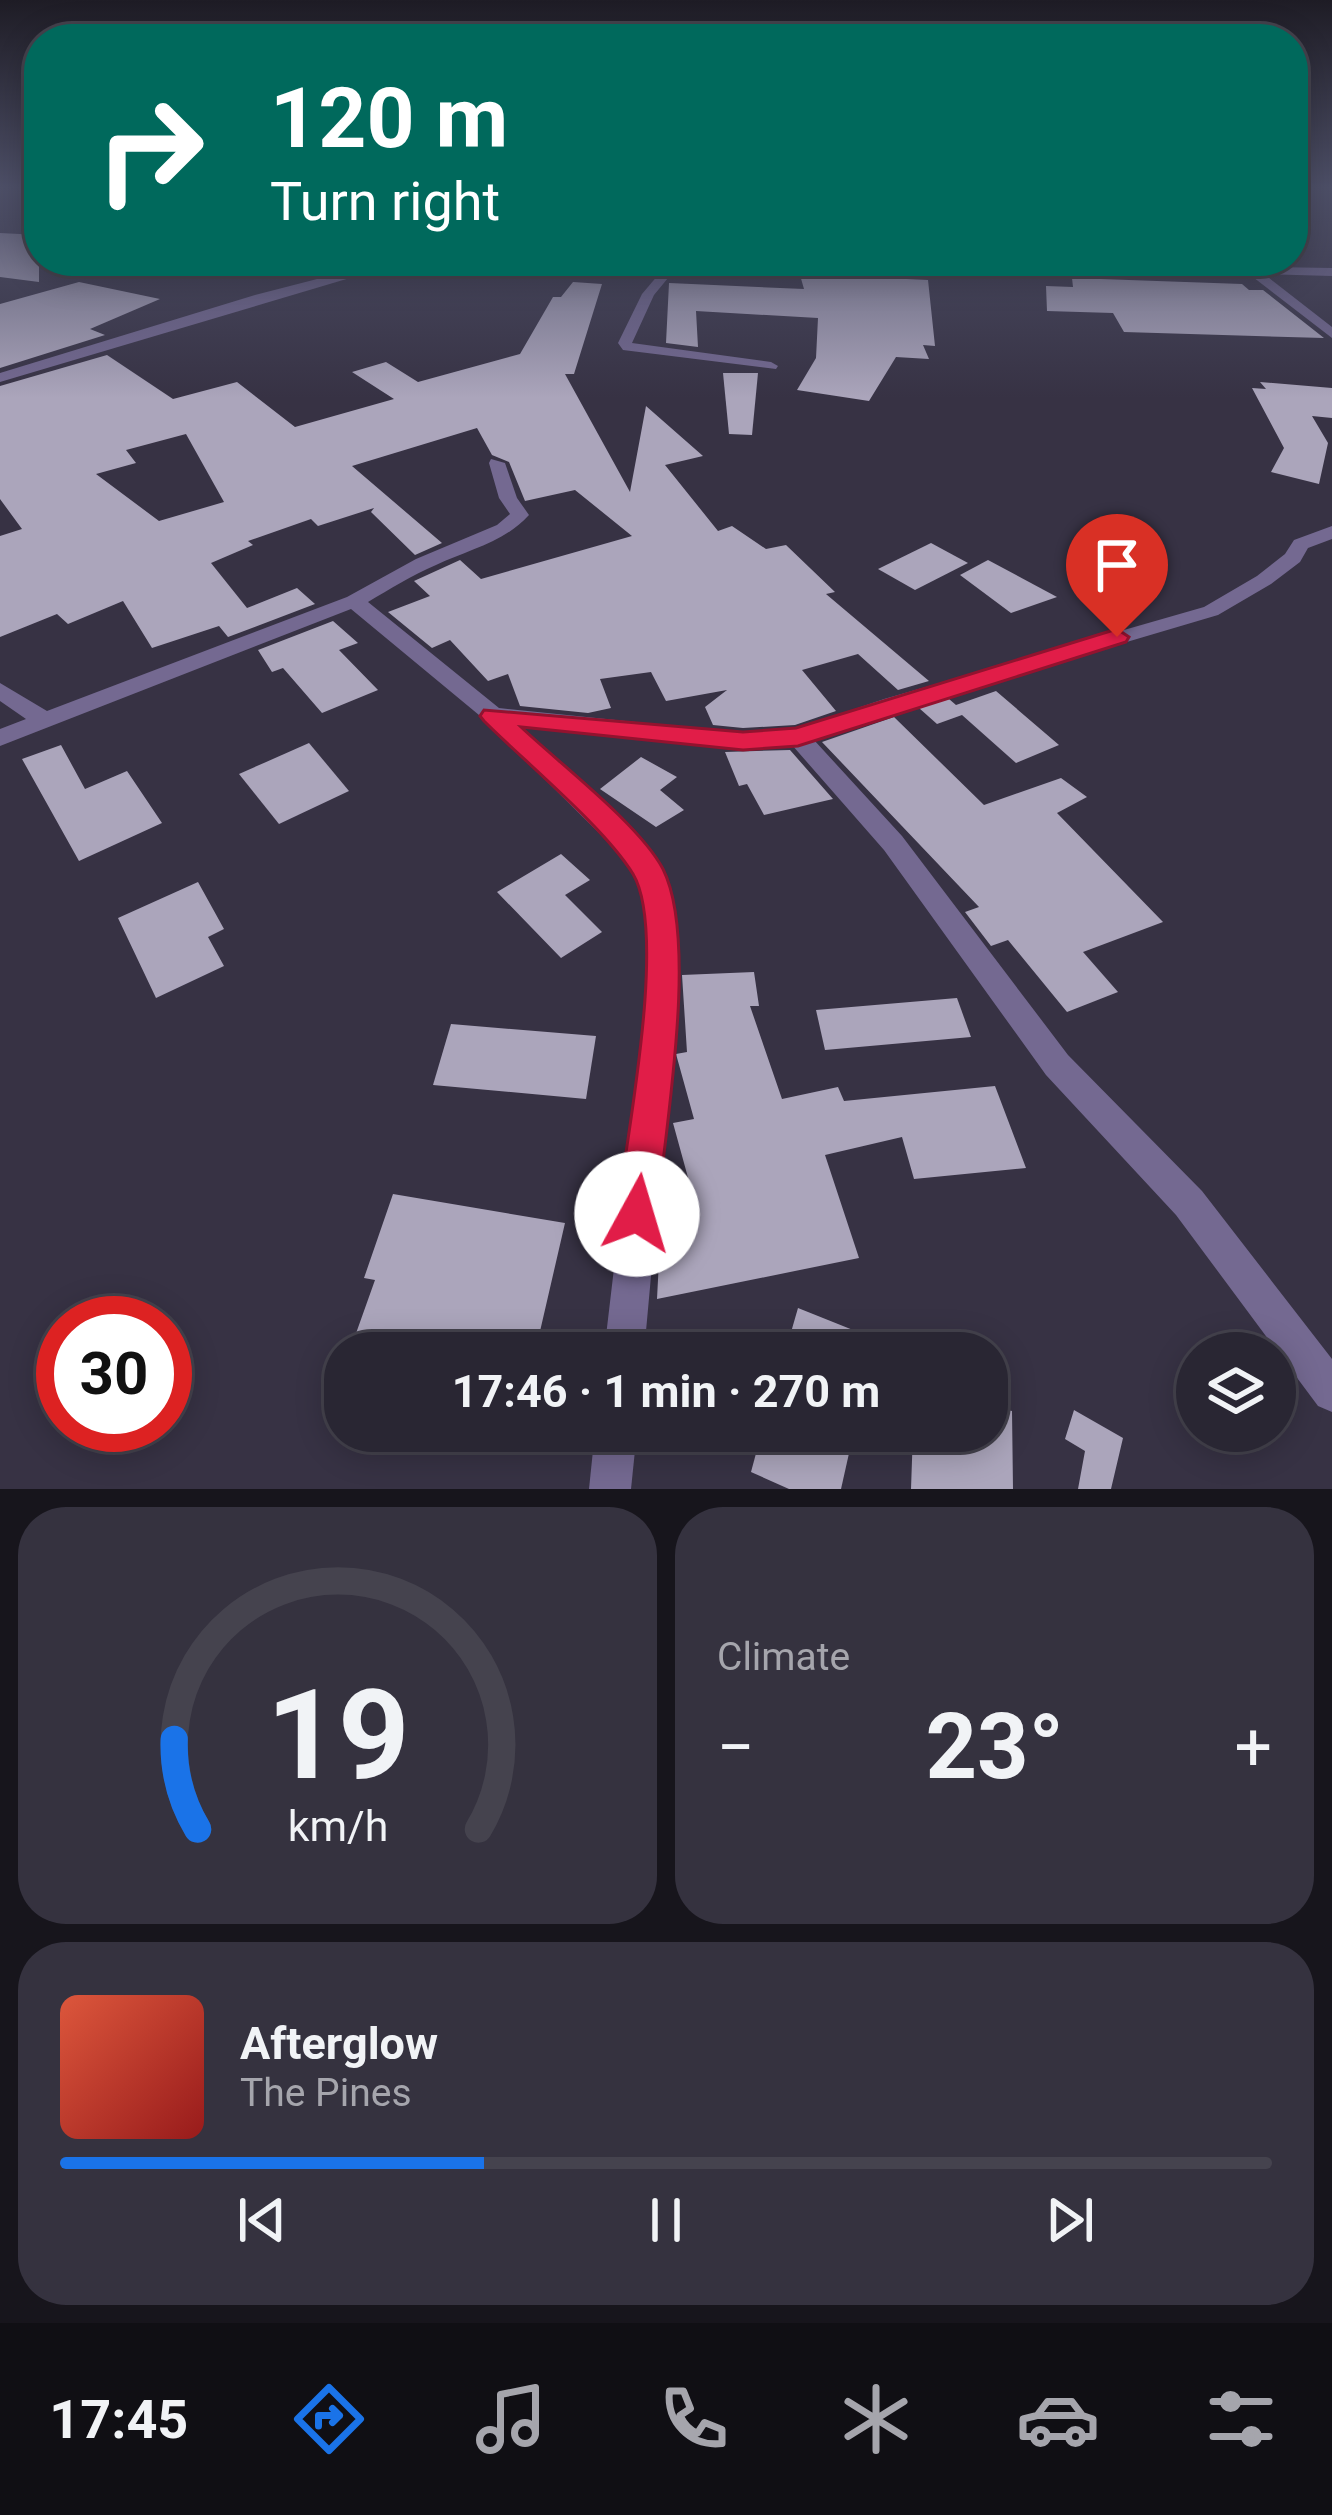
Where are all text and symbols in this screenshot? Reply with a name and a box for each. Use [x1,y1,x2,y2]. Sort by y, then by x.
text: 120 m [270,69,508,168]
icon: right [72,72,228,228]
text: Turn right [270,170,500,233]
pin [1066,514,1168,637]
icon: arrive [1084,532,1150,598]
position arrow [574,1151,700,1277]
speed limit sign: 30 [36,1296,192,1452]
map controls [1176,1332,1296,1452]
button: layers [1176,1332,1296,1452]
text: 17:46 · 1 min · 270 m [452,1365,880,1418]
text: Climate [717,1634,850,1680]
text: 19 [266,1662,409,1808]
text: 23° [925,1695,1064,1800]
text: − [717,1709,755,1786]
text: + [1235,1709,1272,1786]
text: km/h [287,1800,388,1850]
text: Afterglow [240,2017,438,2070]
text: The Pines [240,2070,412,2116]
icon: previous [229,2187,295,2253]
icon: pause [633,2187,699,2253]
icon: next [1037,2187,1103,2253]
icon: directions [287,2377,371,2461]
icon: music [469,2377,553,2461]
icon: phone [652,2377,736,2461]
icon: climate [834,2377,918,2461]
icon: car [1016,2377,1100,2461]
icon: filters [1199,2377,1283,2461]
text: 17:45 [49,2388,188,2451]

